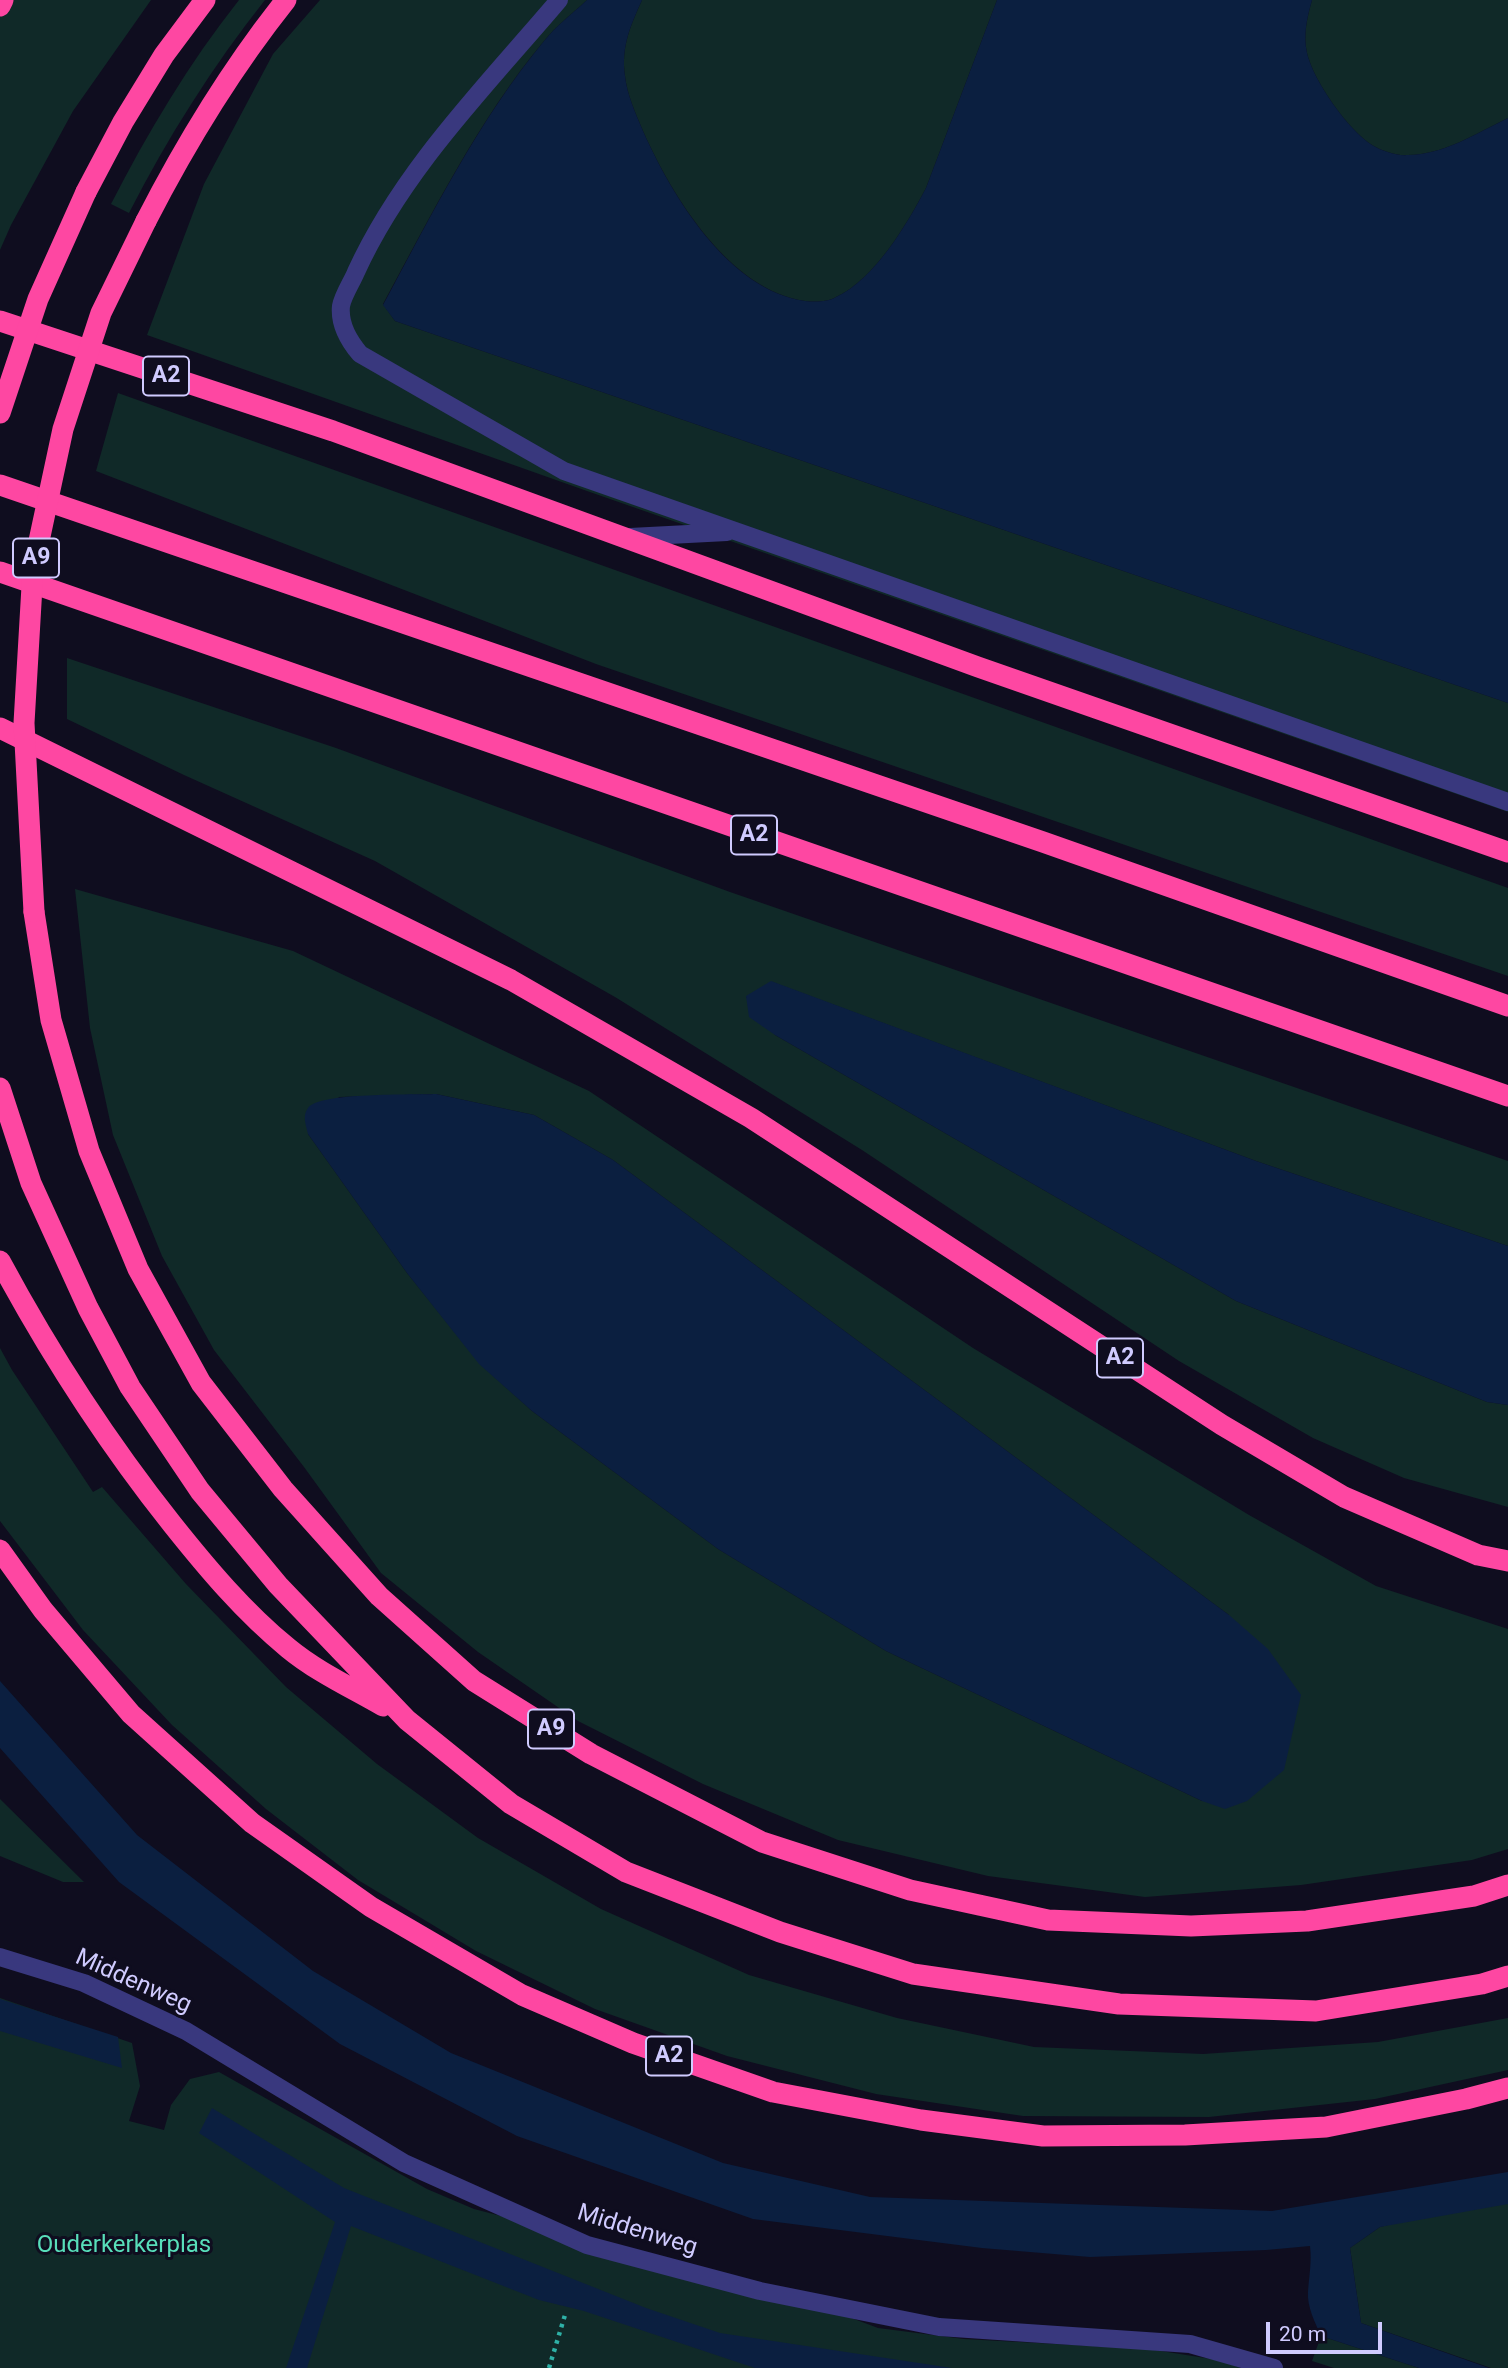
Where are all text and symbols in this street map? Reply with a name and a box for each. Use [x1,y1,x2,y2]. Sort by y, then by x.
road number: A2 [143,356,189,396]
road number: A9 [13,538,59,578]
road number: A2 [731,816,777,855]
road number: A2 [1097,1338,1143,1378]
road number: A9 [528,1710,574,1748]
street label: Middenweg [70,1944,196,2020]
road number: A2 [646,2036,692,2076]
street label: Middenweg [573,2199,701,2263]
park label: Ouderkerkerplas [37,2232,211,2260]
scale bar [1270,2308,1386,2352]
text: 20 m [1279,2322,1326,2346]

